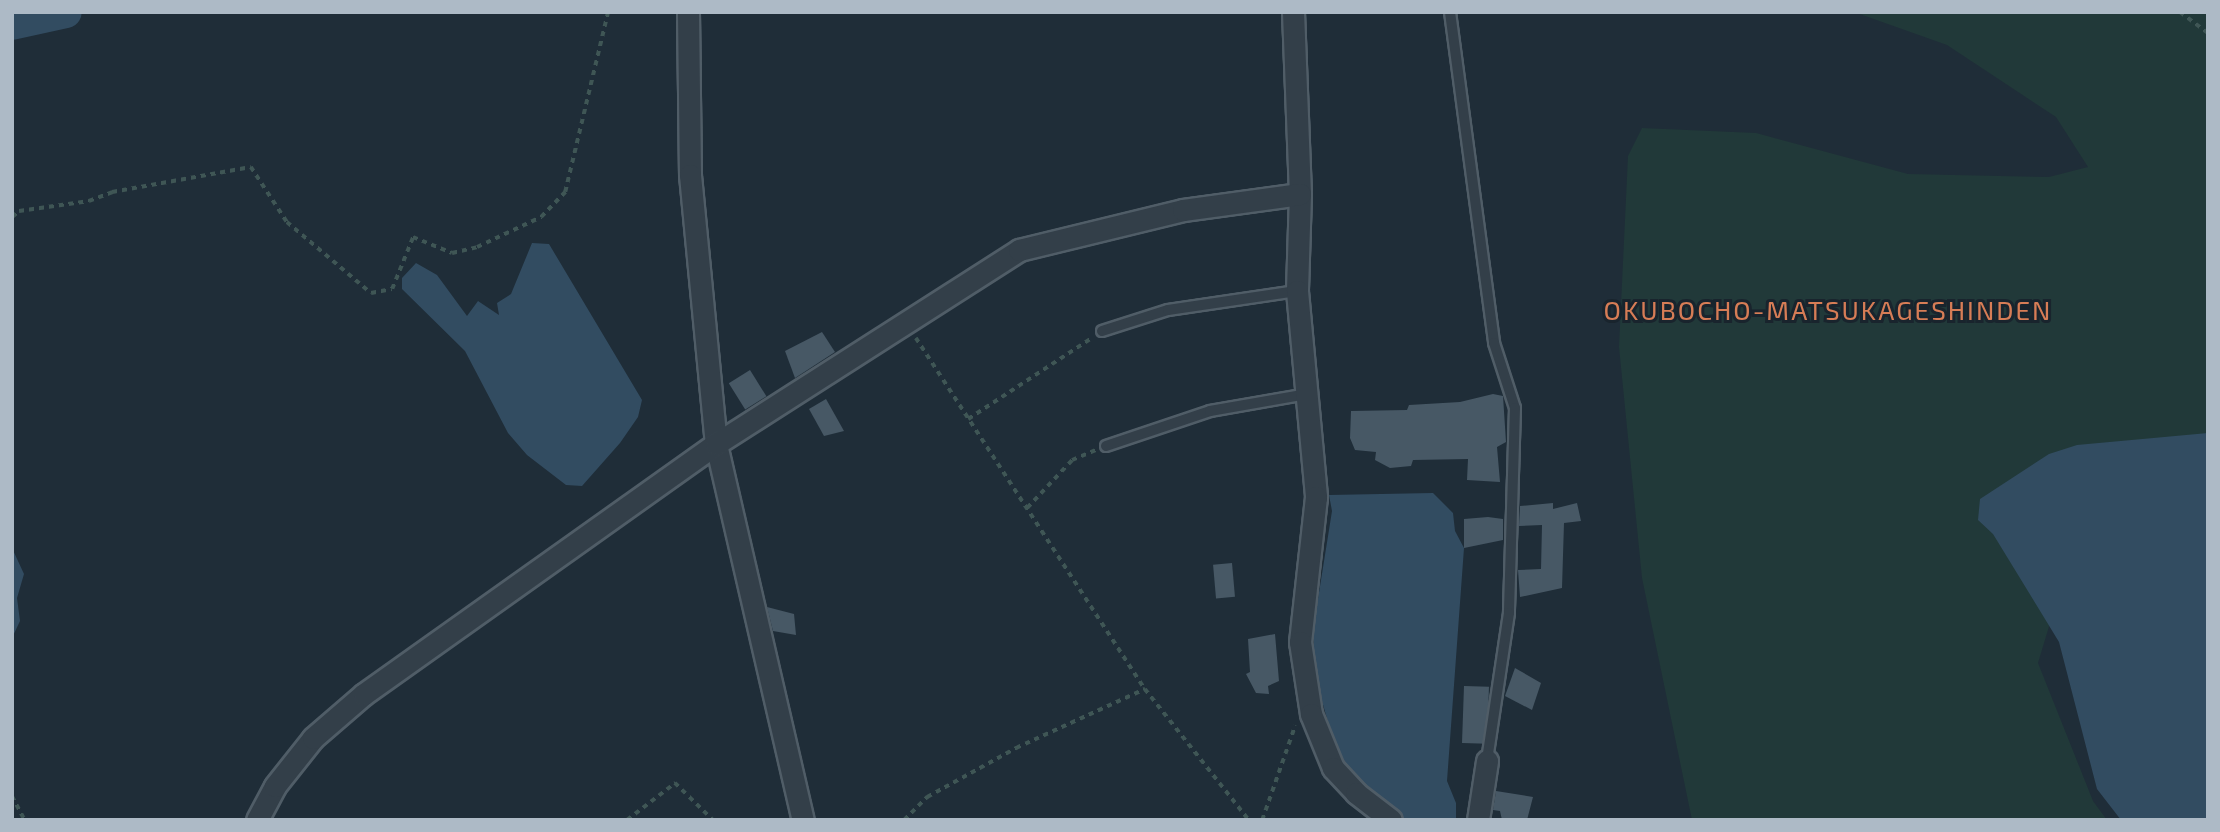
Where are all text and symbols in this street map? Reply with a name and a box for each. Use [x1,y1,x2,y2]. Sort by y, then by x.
district label: OKUBOCHO-MATSUKAGESHINDEN [1607,294,2049,326]

